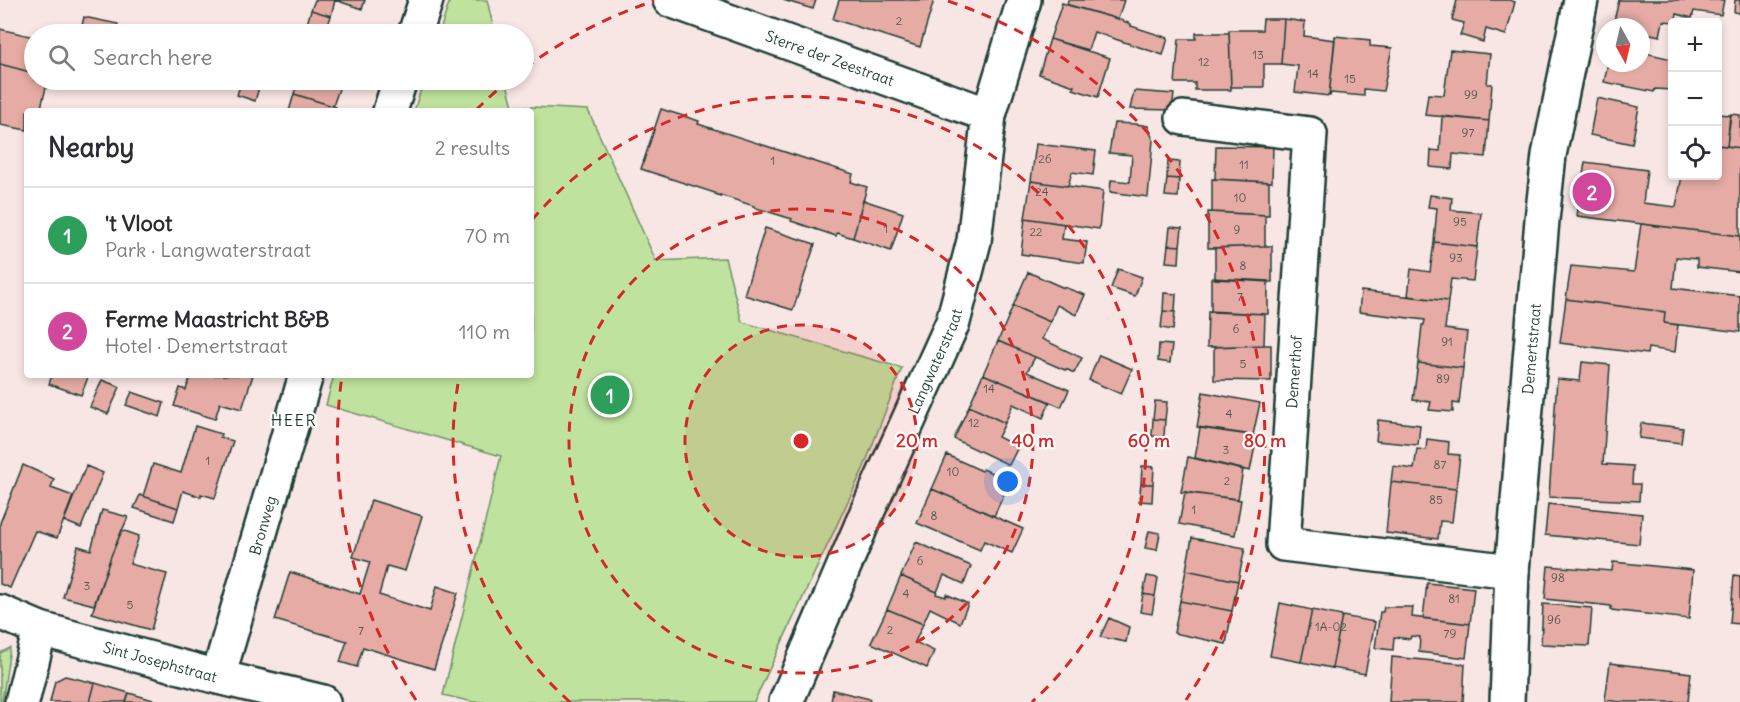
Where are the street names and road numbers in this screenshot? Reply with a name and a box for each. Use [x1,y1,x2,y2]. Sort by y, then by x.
street label: Sterre der Zeestraat [763,26,897,90]
street label: Demertstraat [1518,303,1544,395]
street label: Langwaterstraat [903,307,966,417]
street label: Demerthof [1282,334,1306,409]
street label: Bronweg [245,493,280,557]
street label: Sint Josephstraat [101,637,219,686]

